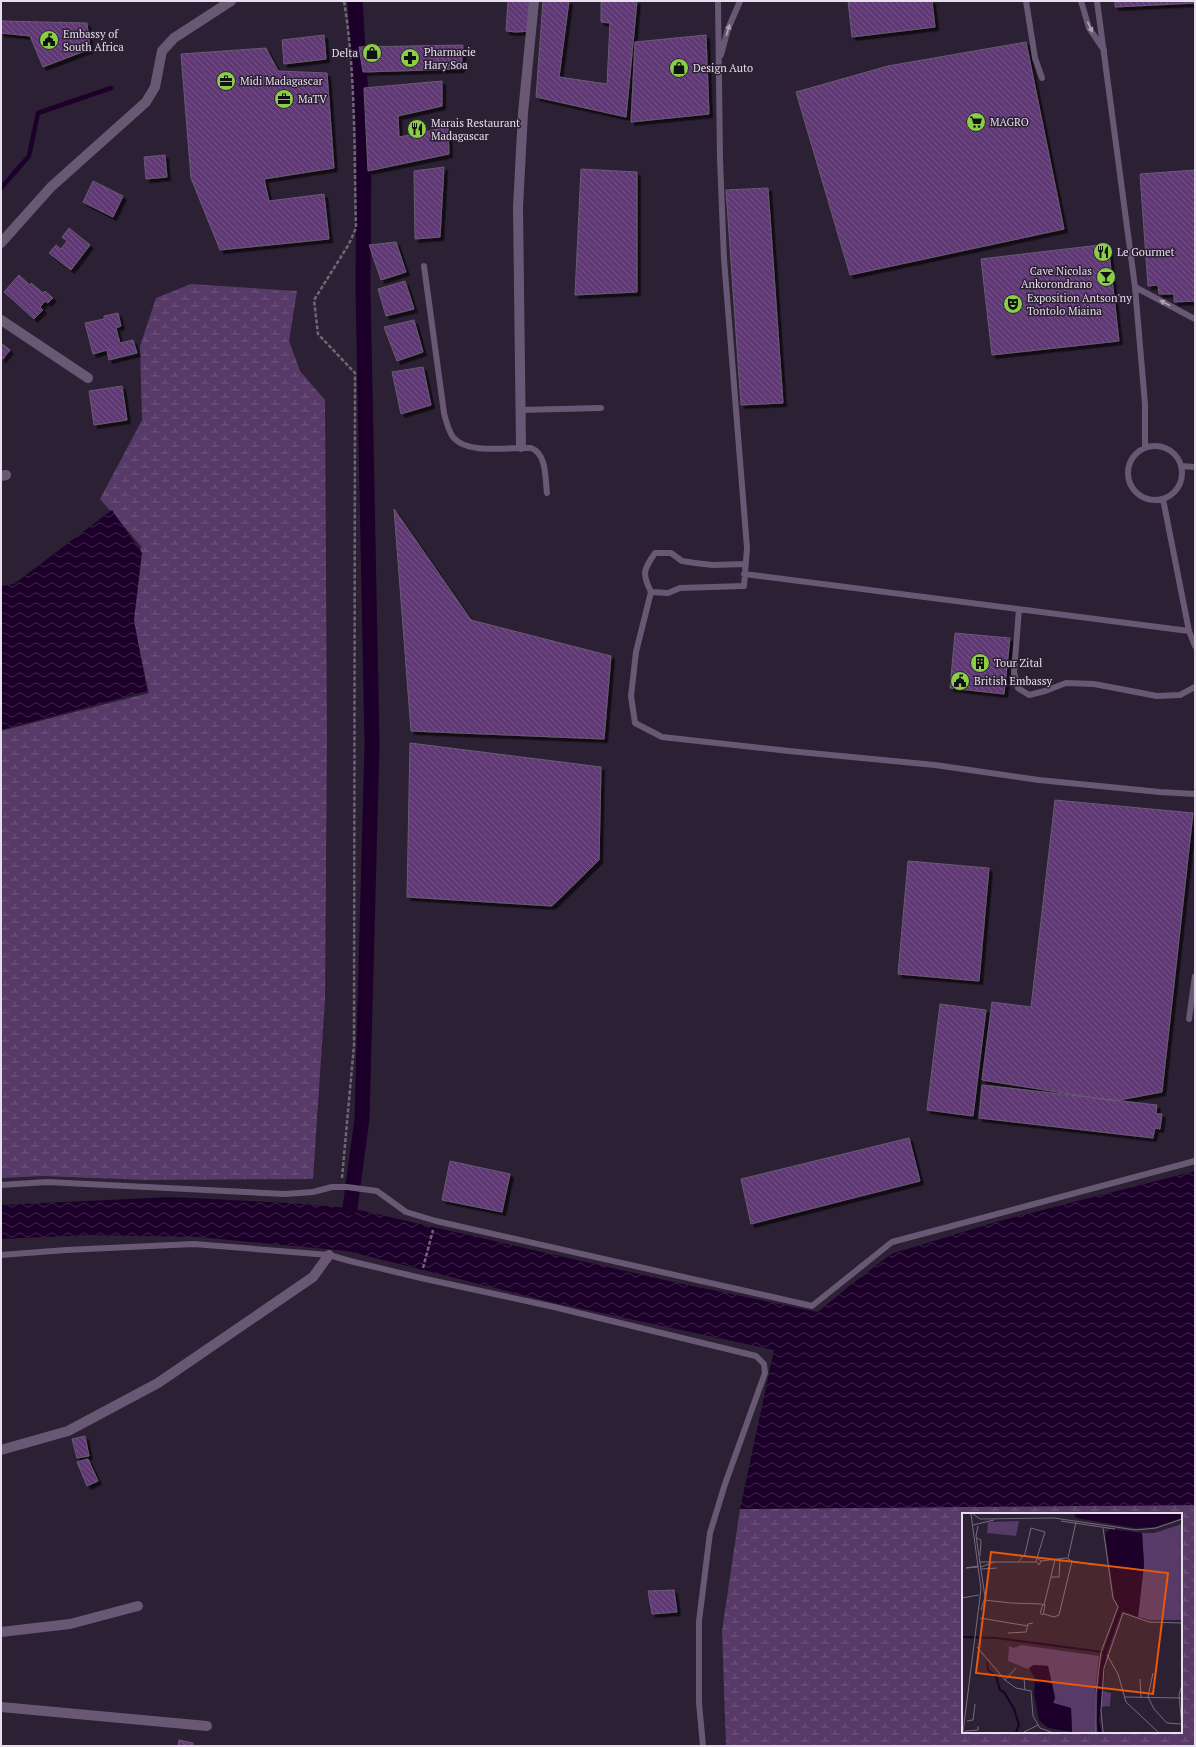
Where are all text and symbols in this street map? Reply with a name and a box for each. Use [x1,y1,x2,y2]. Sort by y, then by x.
one-way arrow [1087,22,1093,33]
one-way arrow [725,24,731,36]
place label: Embassy of South Africa [63,27,124,54]
public building icon: Embassy of South Africa [38,29,60,51]
shop icon: Delta [361,42,383,64]
place label: Pharmacie Hary Soa [424,45,476,72]
place label: Delta [332,46,358,60]
pharmacy icon: Pharmacie Hary Soa [399,47,421,69]
shop icon: Design Auto [668,57,690,79]
place label: Design Auto [693,61,753,75]
office icon: Midi Madagascar [215,70,237,92]
place label: Midi Madagascar [240,74,323,88]
office icon: MaTV [273,88,295,110]
place label: MaTV [298,92,327,106]
supermarket icon: MAGRO [965,111,987,133]
place label: MAGRO [990,115,1029,129]
place label: Marais Restaurant Madagascar [431,116,520,143]
restaurant icon: Marais Restaurant Madagascar [406,118,428,140]
restaurant icon: Le Gourmet [1092,241,1114,263]
place label: Le Gourmet [1117,245,1175,259]
place label: Cave Nicolas Ankorondrano [1021,264,1092,291]
bar icon: Cave Nicolas Ankorondrano [1095,266,1117,288]
place label: Exposition Antson'ny Tontolo Miaina [1027,291,1132,318]
theatre icon: Exposition Antson'ny Tontolo Miaina [1002,293,1024,315]
one-way arrow [1159,300,1171,307]
building icon: Tour Zital [969,652,991,674]
place label: Tour Zital [994,656,1042,670]
public building icon: British Embassy [949,670,971,692]
place label: British Embassy [974,674,1053,688]
inset map [962,1513,1182,1733]

